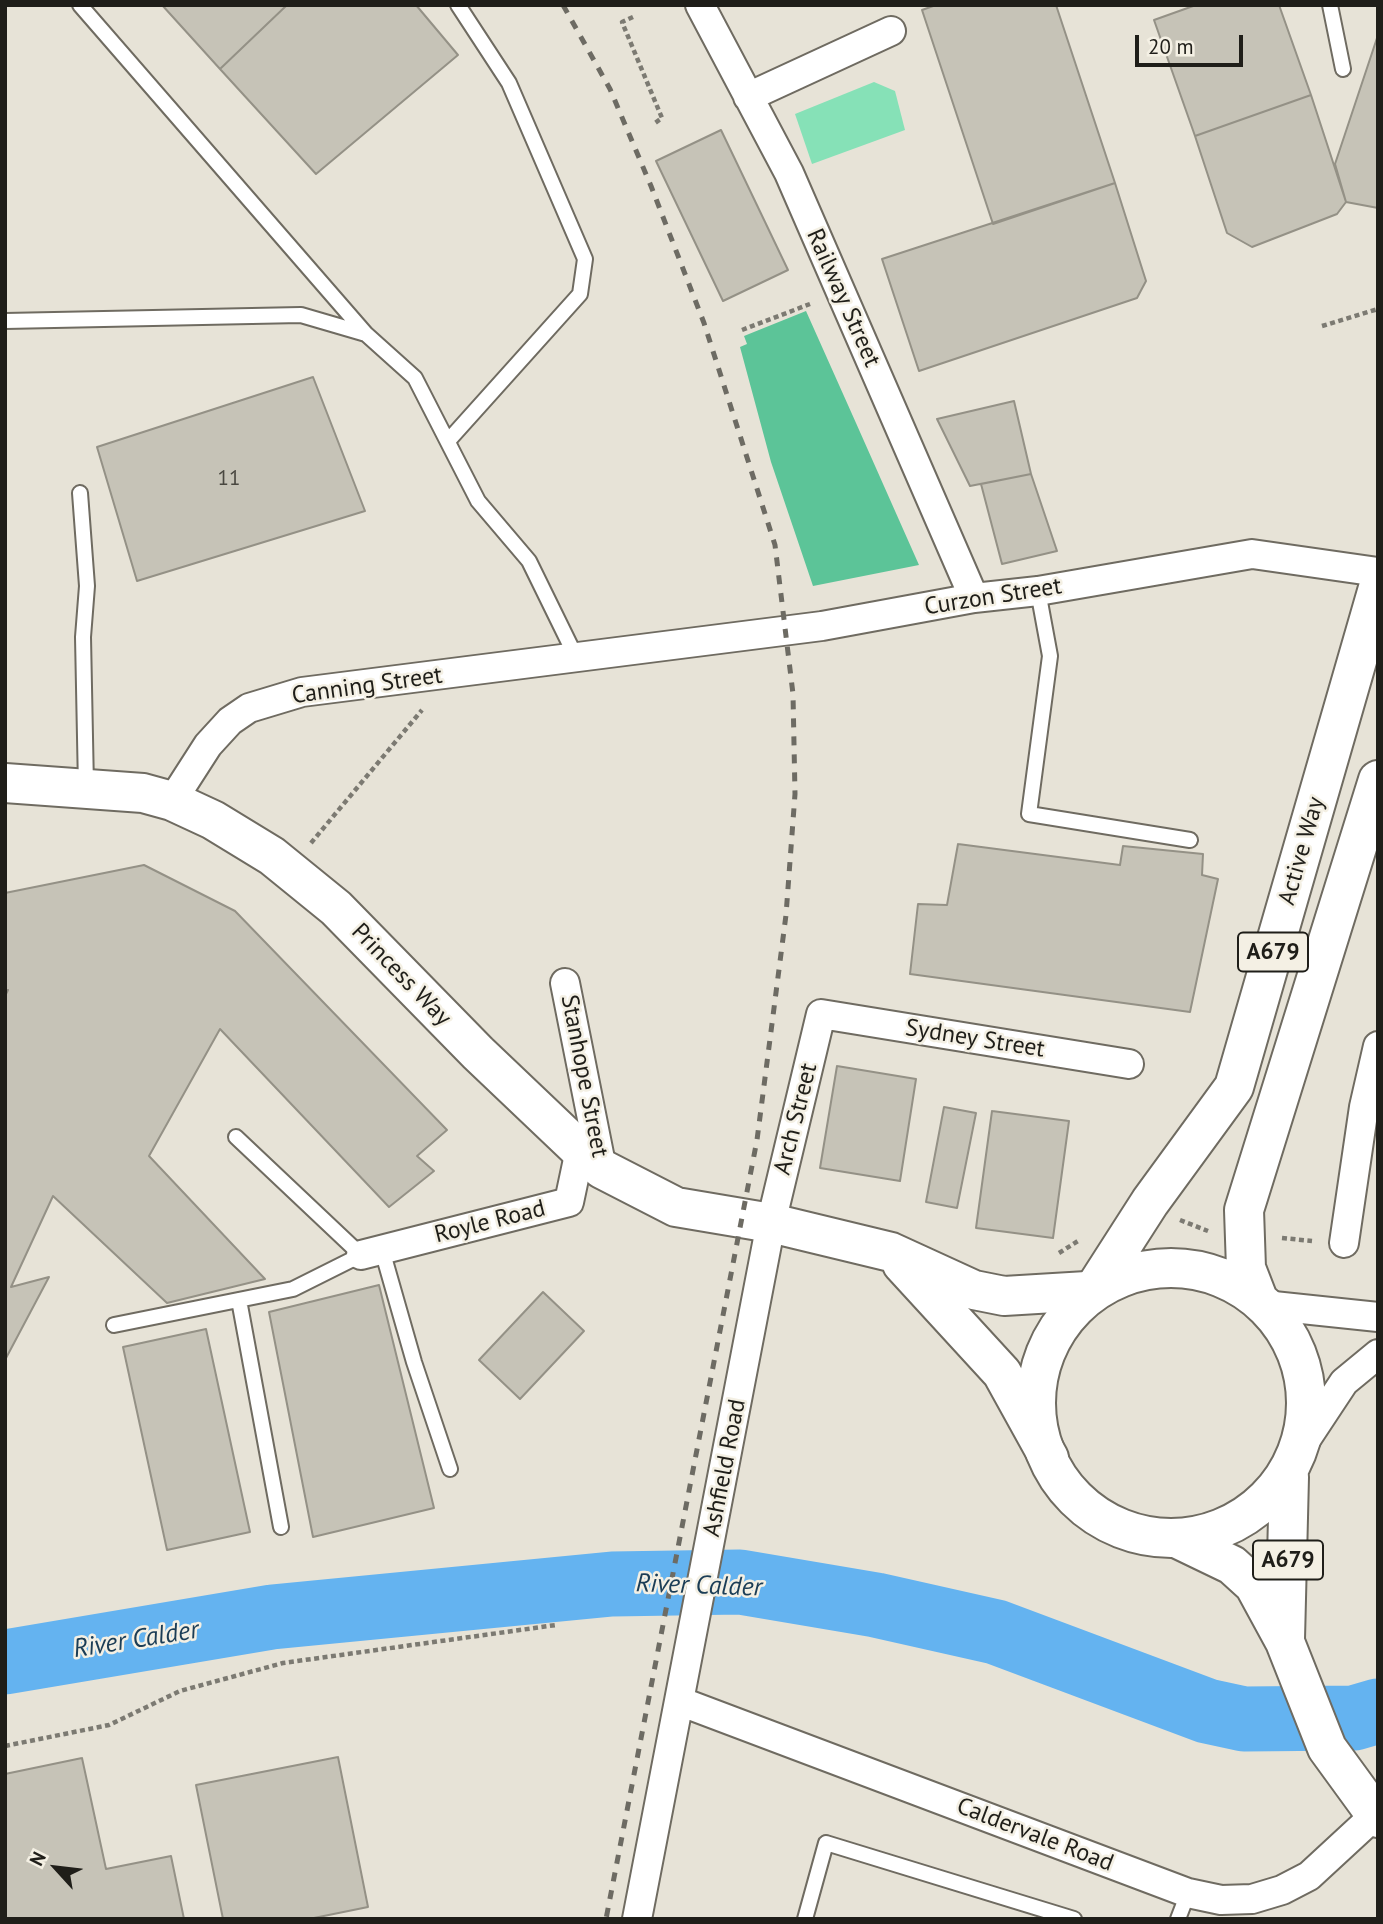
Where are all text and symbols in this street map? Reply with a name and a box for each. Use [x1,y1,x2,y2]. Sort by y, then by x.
scale bar [1138,21,1246,65]
text: 20 m [1148,33,1194,60]
street label: Railway Street [800,225,886,371]
house number: 11 [218,466,240,492]
street label: Curzon Street [922,572,1064,622]
street label: Canning Street [290,661,444,711]
street label: Active Way [1273,794,1331,908]
street label: Princess Way [345,918,457,1032]
road number: A679 [1238,932,1308,972]
street label: Stanhope Street [554,992,614,1160]
street label: Sydney Street [903,1014,1047,1064]
street label: Arch Street [768,1060,824,1178]
street label: Royle Road [432,1194,548,1250]
street label: Ashfield Road [698,1397,752,1539]
road number: A679 [1253,1540,1323,1580]
water label: River Calder [635,1568,763,1604]
water label: River Calder [71,1615,201,1665]
street label: Caldervale Road [953,1792,1117,1878]
north arrow [21,1833,91,1903]
text: N [24,1847,51,1869]

